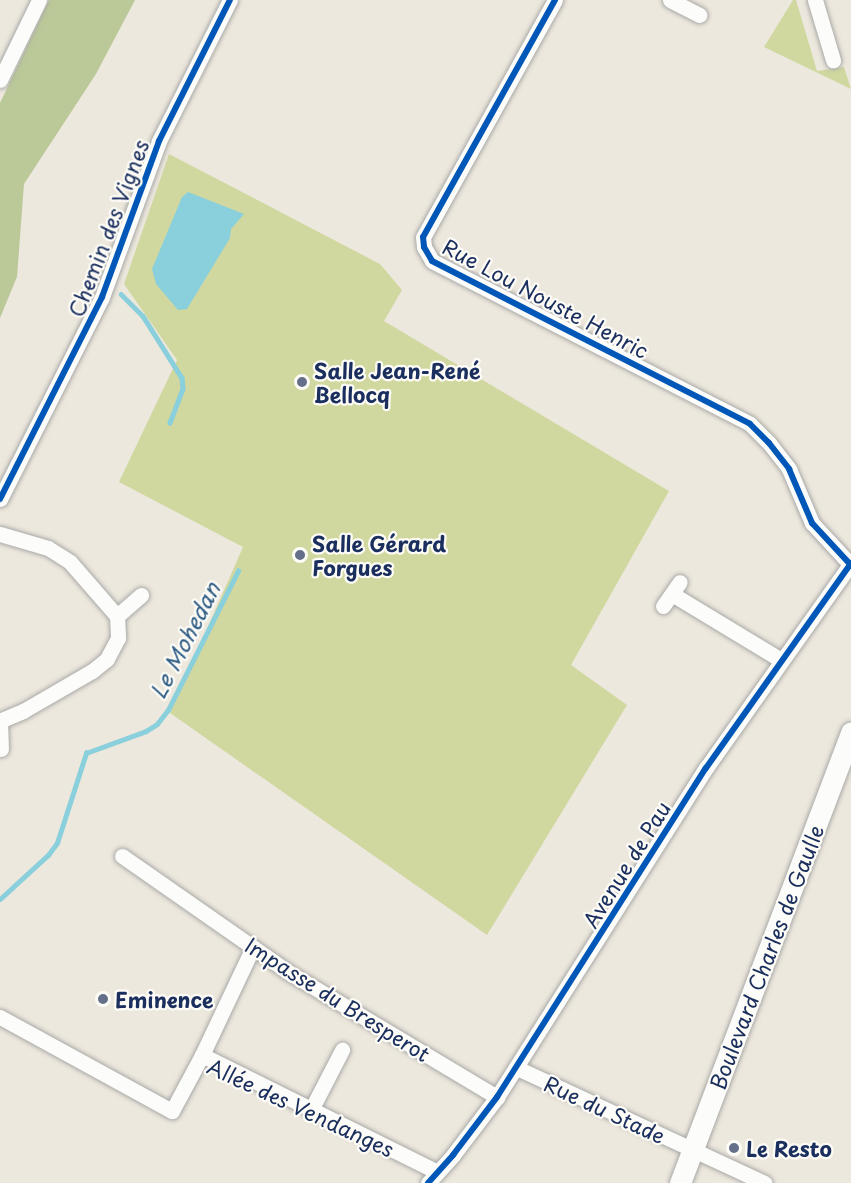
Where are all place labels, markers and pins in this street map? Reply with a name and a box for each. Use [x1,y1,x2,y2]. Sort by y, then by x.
place label: Salle Jean-René Bellocq [314,357,482,407]
marker: Salle Jean-René Bellocq [295,375,309,389]
place label: Salle Gérard Forgues [312,530,447,580]
marker: Salle Gérard Forgues [293,548,307,562]
place label: Eminence [115,986,214,1012]
marker: Eminence [96,992,110,1006]
place label: Le Resto [746,1135,834,1161]
marker: Le Resto [727,1141,741,1155]

